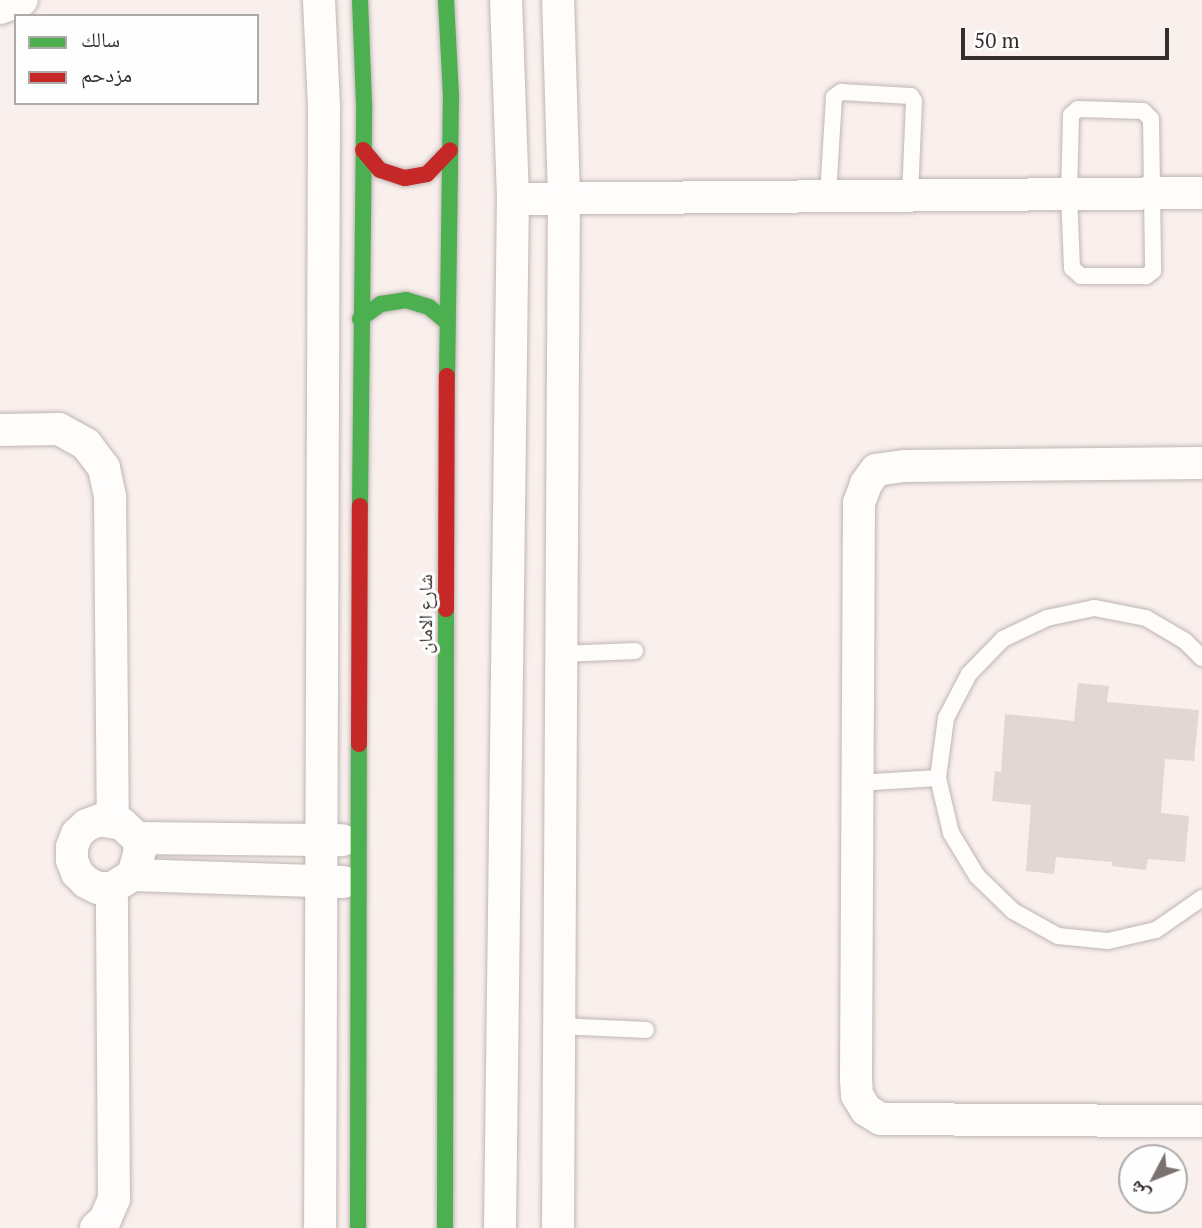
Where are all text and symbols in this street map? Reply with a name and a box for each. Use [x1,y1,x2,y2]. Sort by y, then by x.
legend [14,14,259,105]
scale bar [964,14,1172,58]
text: سالك [81,25,120,53]
text: 50 m [974,26,1020,54]
text: مزدحم [81,60,132,88]
street label: شارع الامان [414,574,436,654]
north arrow [1118,1144,1188,1214]
text: ش [1122,1176,1155,1208]

